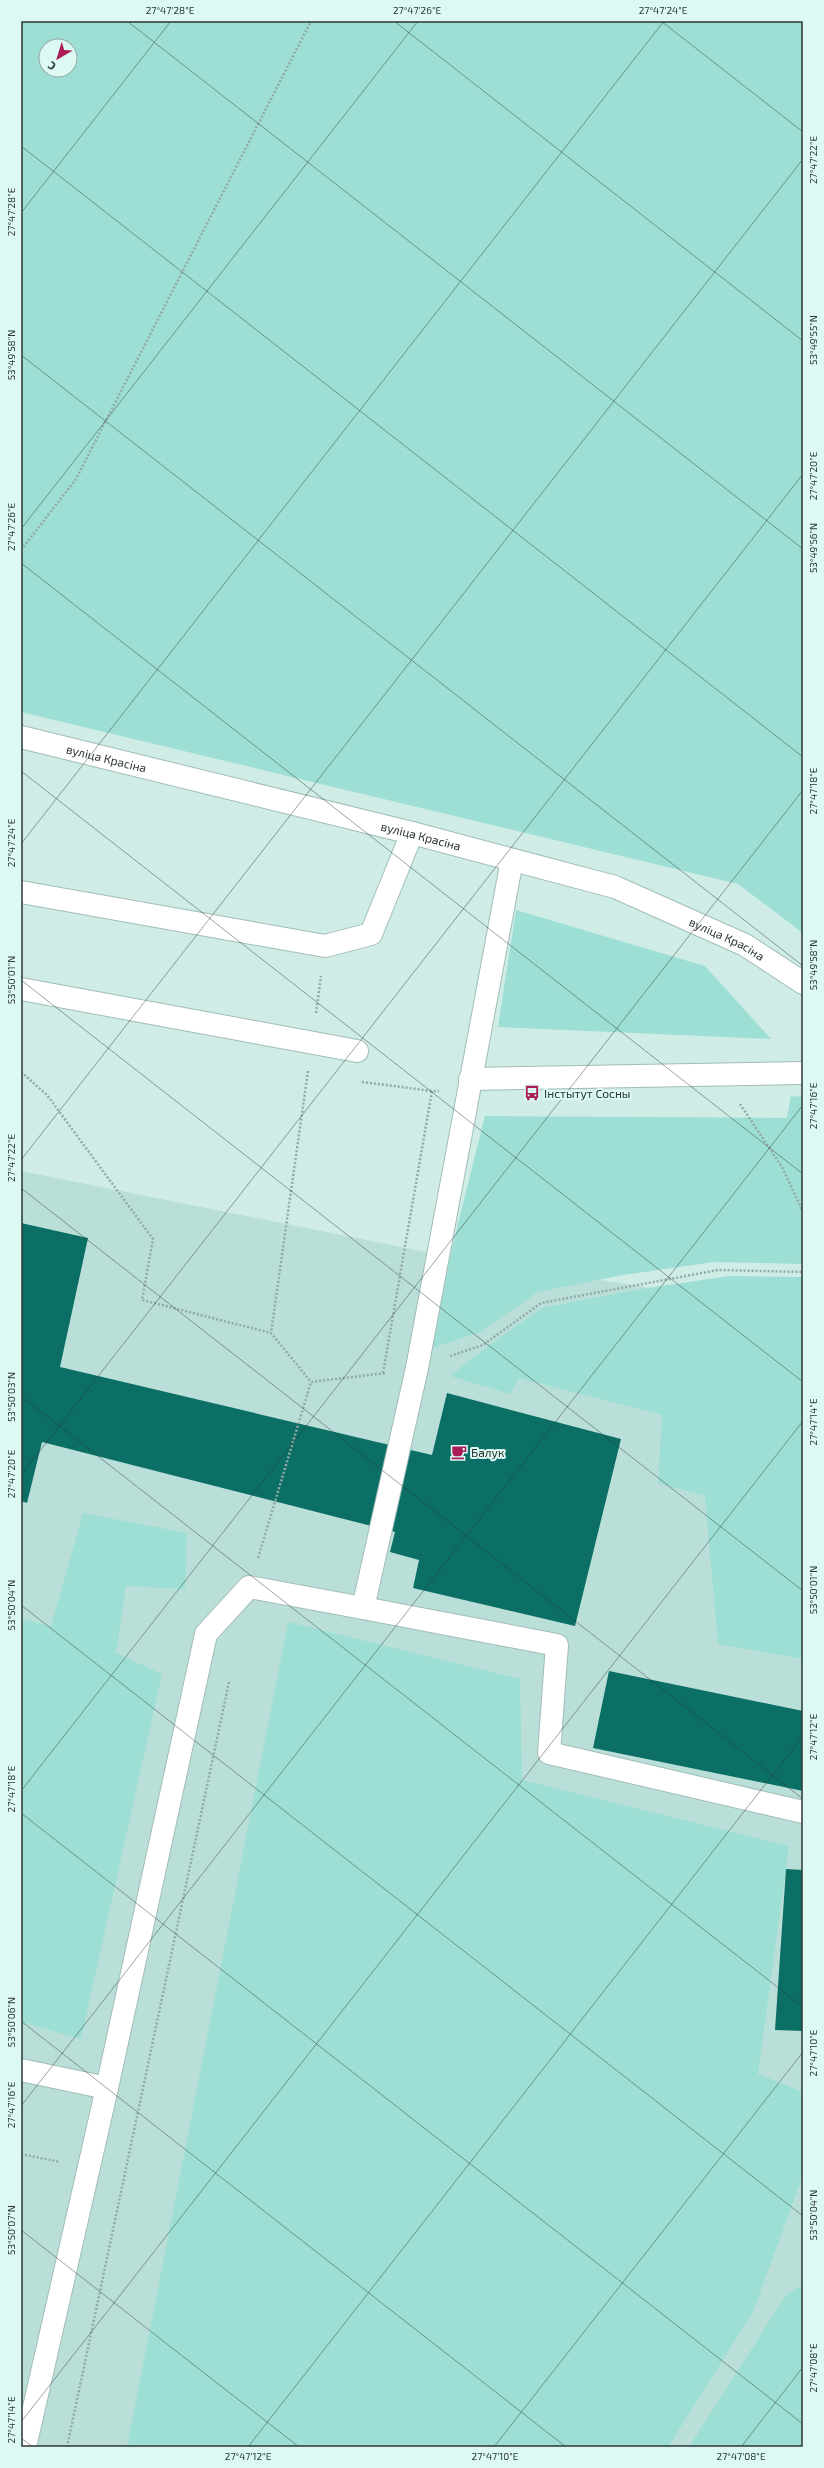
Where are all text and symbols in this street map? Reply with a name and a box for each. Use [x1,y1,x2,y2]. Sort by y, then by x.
text: 27°47'28"E [146,4,195,16]
text: 27°47'26"E [393,4,441,16]
text: 27°47'24"E [639,4,688,16]
north arrow [38,38,78,78]
text: С [45,59,58,73]
text: 27°47'22"E [807,136,819,184]
text: 27°47'28"E [5,187,17,236]
text: 53°49'55"N [807,315,819,365]
text: 53°49'58"N [5,330,17,380]
text: 27°47'20"E [807,451,819,500]
text: 27°47'26"E [5,503,17,551]
text: 53°49'56"N [807,523,819,573]
street label: вуліца Красіна [65,741,148,775]
text: 27°47'18"E [807,767,819,814]
text: 27°47'24"E [5,818,17,867]
street label: вуліца Красіна [380,819,463,853]
street label: вуліца Красіна [687,914,767,963]
text: 53°49'58"N [807,940,819,990]
text: 53°50'01"N [5,956,17,1004]
text: 27°47'16"E [807,1082,819,1129]
bus stop icon: Інстытут Сосны [523,1084,541,1102]
place label: Інстытут Сосны [544,1086,631,1101]
text: 27°47'22"E [5,1134,17,1182]
text: 53°50'03"N [5,1372,17,1422]
text: 27°47'14"E [807,1398,819,1445]
cafe icon: Балук [450,1443,468,1461]
place label: Балук [471,1445,505,1460]
text: 27°47'20"E [5,1449,17,1498]
text: 53°50'01"N [807,1566,819,1614]
text: 53°50'04"N [5,1580,17,1630]
text: 27°47'12"E [807,1713,819,1760]
text: 27°47'18"E [5,1765,17,1812]
text: 53°50'06"N [5,1997,17,2047]
text: 27°47'10"E [807,2029,819,2076]
text: 27°47'16"E [5,2081,17,2128]
text: 53°50'04"N [807,2190,819,2240]
text: 53°50'07"N [5,2205,17,2255]
text: 27°47'08"E [807,2343,819,2392]
text: 27°47'14"E [5,2396,17,2443]
text: 27°47'12"E [225,2450,272,2462]
text: 27°47'10"E [472,2450,519,2462]
text: 27°47'08"E [717,2450,766,2462]

